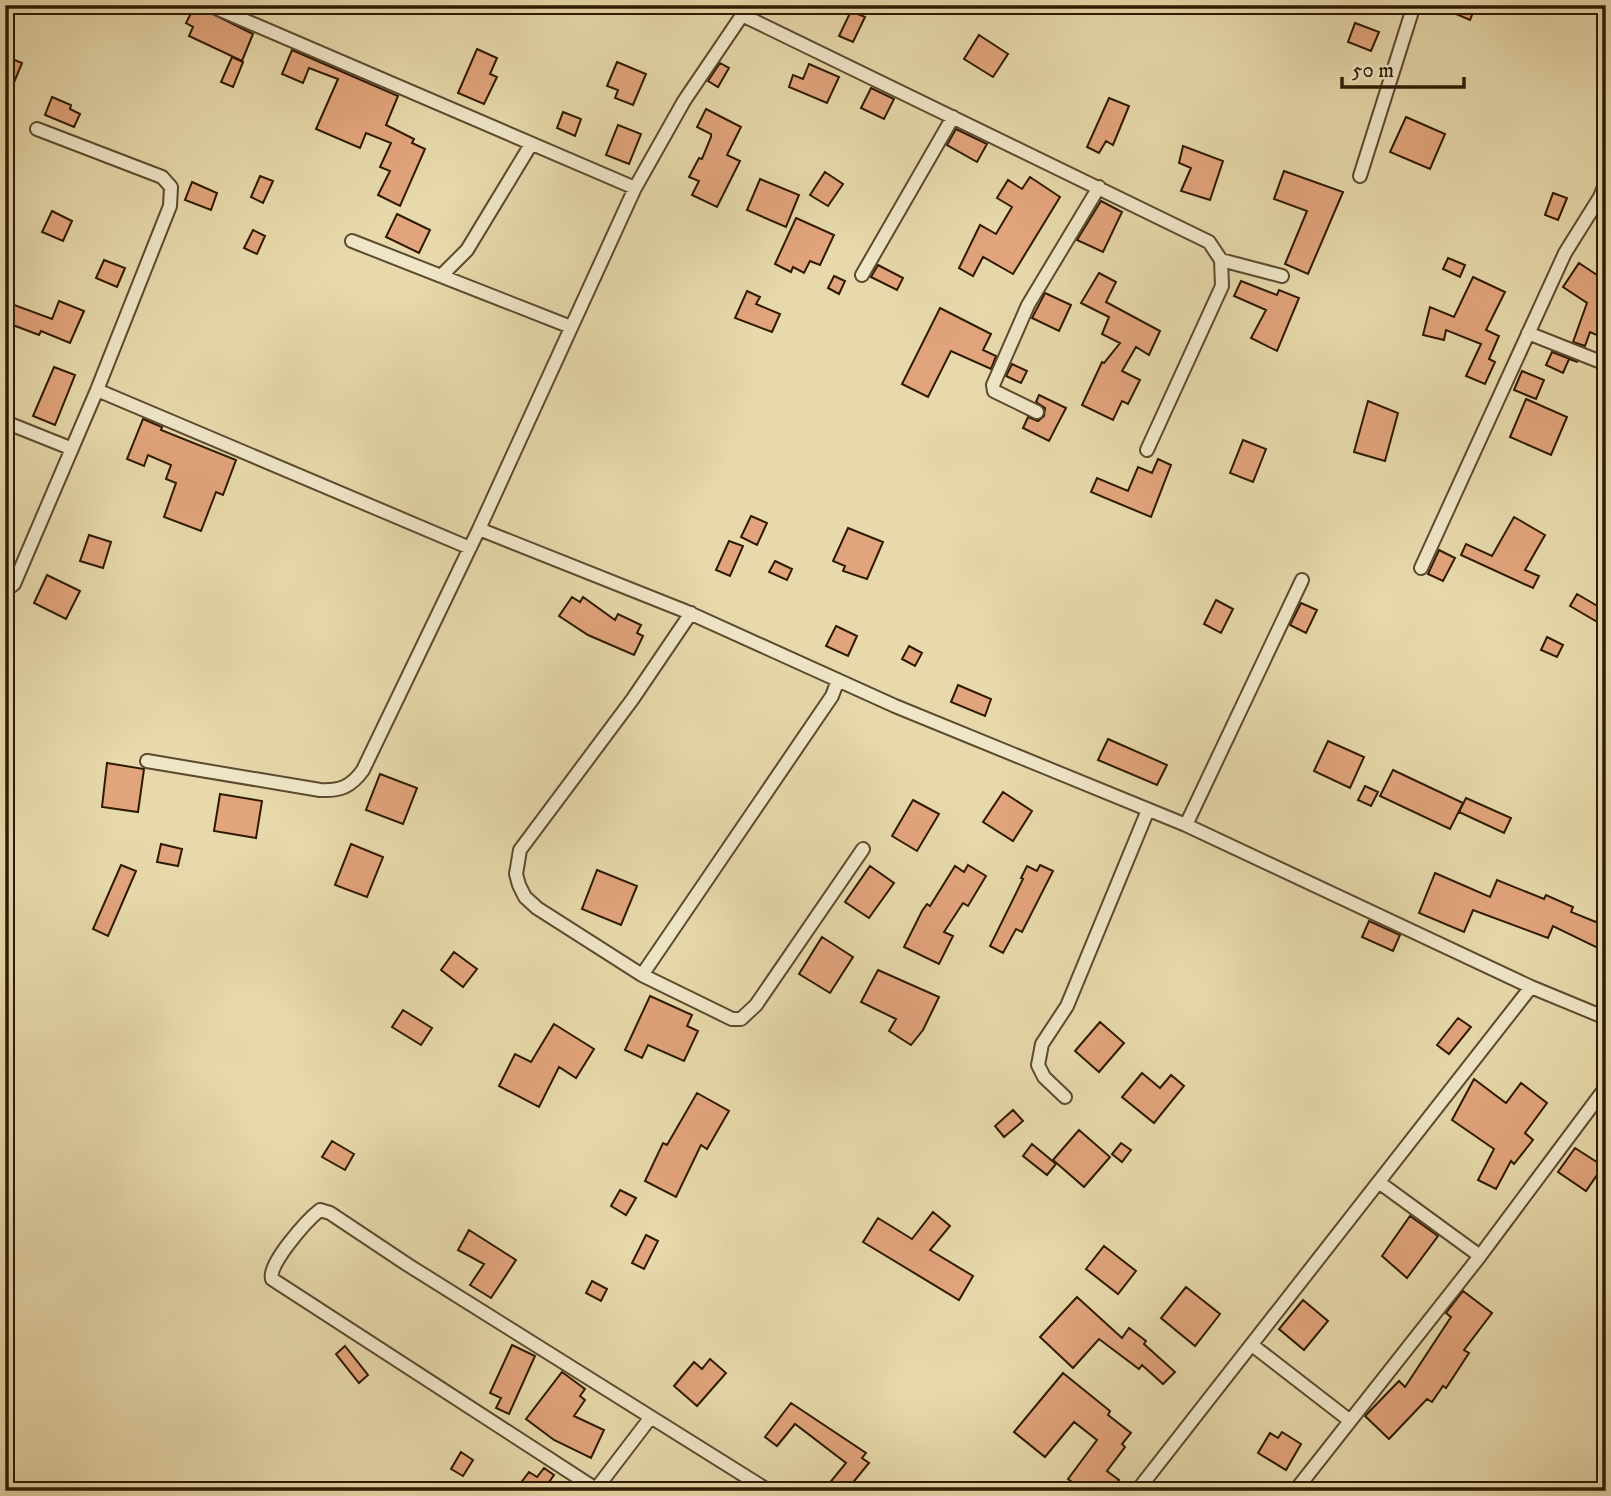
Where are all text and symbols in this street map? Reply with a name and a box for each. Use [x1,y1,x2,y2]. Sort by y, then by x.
scale bar [1342,46,1464,90]
text: 50 m [1352,58,1394,84]

